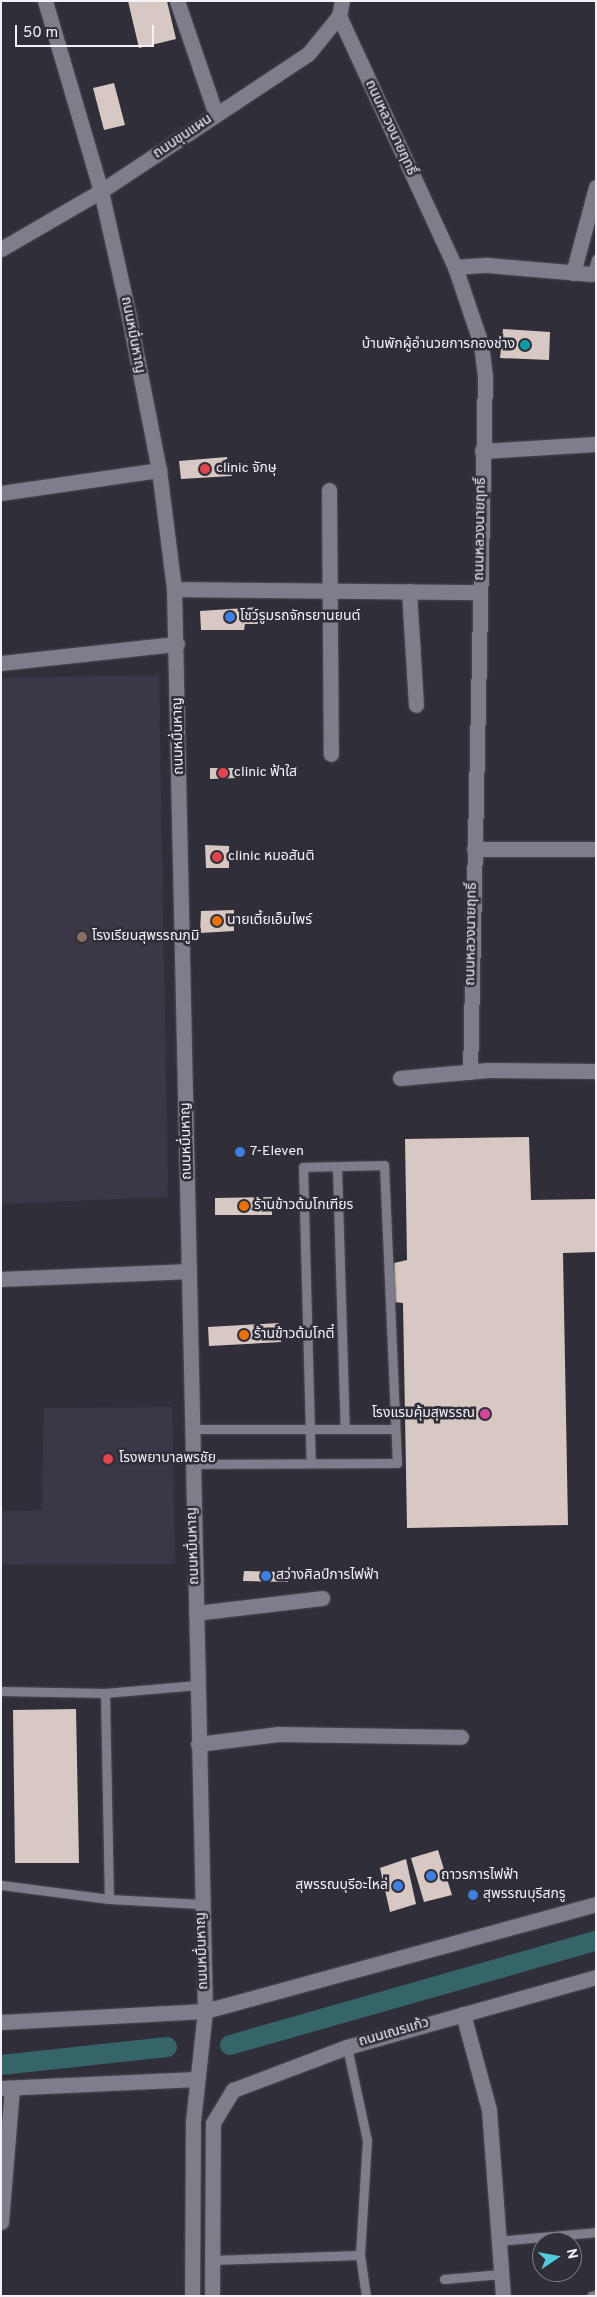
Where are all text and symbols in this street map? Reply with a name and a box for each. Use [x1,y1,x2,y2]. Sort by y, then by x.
scale bar [18,15,156,47]
text: 50 m [23,24,58,43]
street label: ถนนหลวงนายฤทธิ์ [361,78,419,178]
street label: ถนนขุนแผน [150,111,216,163]
street label: ถนนหมื่นหาญ [116,295,148,375]
place label: บ้านพักผู้อำนวยการกองช่าง [362,337,515,353]
marker: บ้านพักผู้อำนวยการกองช่าง [519,339,531,351]
place label: clinic จักษุ [216,461,277,477]
marker: clinic จักษุ [198,462,212,476]
street label: ถนนหลวงนายฤทธิ์ [472,477,490,581]
place label: โชว์รูมรถจักรยานยนต์ [240,609,360,625]
marker: โชว์รูมรถจักรยานยนต์ [224,611,236,623]
street label: ถนนหมื่นหาญ [170,697,188,775]
place label: clinic ฟ้าใส [234,765,297,781]
marker: clinic ฟ้าใส [216,766,230,780]
place label: clinic หมอสันติ [228,849,314,865]
marker: clinic หมอสันติ [210,850,224,864]
street label: ถนนหลวงนายฤทธิ์ [463,882,481,986]
place label: นายเตี้ยเอ็มไพร์ [227,913,312,929]
marker: นายเตี้ยเอ็มไพร์ [211,915,223,927]
place label: โรงเรียนสุพรรณภูมิ [92,929,199,945]
marker: โรงเรียนสุพรรณภูมิ [76,931,88,943]
street label: ถนนหมื่นหาญ [178,1102,196,1180]
place label: 7-Eleven [250,1144,304,1160]
marker: 7-Eleven [234,1146,246,1158]
place label: ร้านข้าวต้มโกเฑียร [254,1198,353,1214]
marker: ร้านข้าวต้มโกเฑียร [238,1200,250,1212]
place label: ร้านข้าวต้มโกตี๋ [254,1327,334,1343]
marker: ร้านข้าวต้มโกตี๋ [238,1329,250,1341]
place label: โรงแรมคุ้มสุพรรณ [372,1406,475,1422]
marker: โรงแรมคุ้มสุพรรณ [479,1408,491,1420]
place label: โรงพยาบาลพรชัย [119,1451,216,1467]
marker: โรงพยาบาลพรชัย [101,1452,115,1466]
street label: ถนนหมื่นหาญ [184,1507,204,1585]
place label: สว่างศิลป์การไฟฟ้า [276,1568,379,1584]
marker: สว่างศิลป์การไฟฟ้า [260,1570,272,1582]
place label: ถาวรการไฟฟ้า [441,1868,519,1884]
marker: ถาวรการไฟฟ้า [425,1870,437,1882]
place label: สุพรรณบุรีอะไหล่ [295,1878,388,1894]
marker: สุพรรณบุรีอะไหล่ [392,1880,404,1892]
place label: สุพรรณบุรีสกรู [483,1887,566,1903]
marker: สุพรรณบุรีสกรู [467,1889,479,1901]
street label: ถนนหมื่นหาญ [193,1912,213,1990]
street label: ถนนเณรแก้ว [357,2015,431,2051]
north arrow [532,2232,582,2282]
text: N [562,2247,581,2261]

